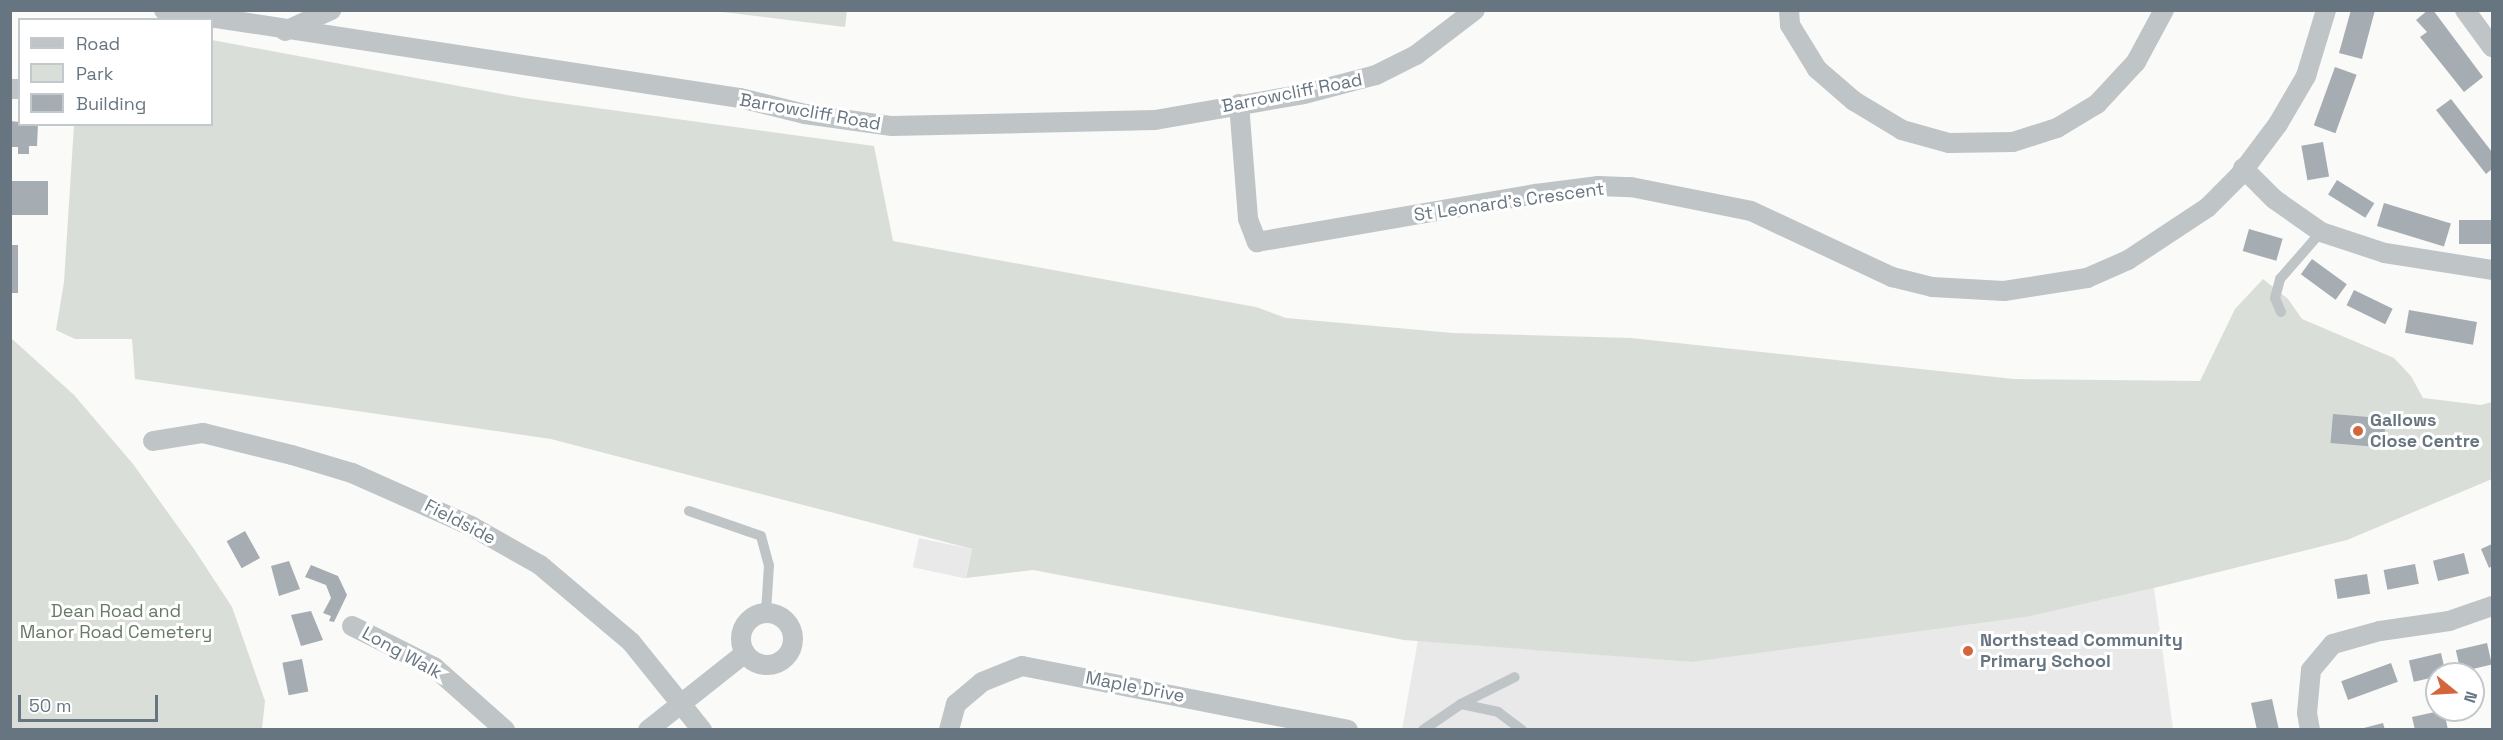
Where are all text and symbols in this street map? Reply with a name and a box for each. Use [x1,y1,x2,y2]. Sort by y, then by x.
legend [18,18,213,126]
text: Road [76,32,120,55]
text: Park [76,62,113,85]
street label: Barrowcliff Road [1220,69,1364,117]
street label: Barrowcliff Road [738,89,882,135]
text: Building [76,92,146,115]
street label: St Leonard's Crescent [1412,178,1606,226]
place label: Gallows Close Centre [2370,410,2480,452]
marker: Gallows Close Centre [2351,424,2365,438]
street label: Fieldside [421,495,499,549]
park label: Dean Road and Manor Road Cemetery [20,601,212,644]
street label: Long Walk [358,622,446,684]
place label: Northstead Community Primary School [1980,630,2183,672]
marker: Northstead Community Primary School [1961,644,1975,658]
north arrow [2425,662,2485,722]
street label: Maple Drive [1084,667,1186,707]
scale bar [21,683,160,721]
text: N [2459,689,2482,705]
text: 50 m [29,694,71,717]

